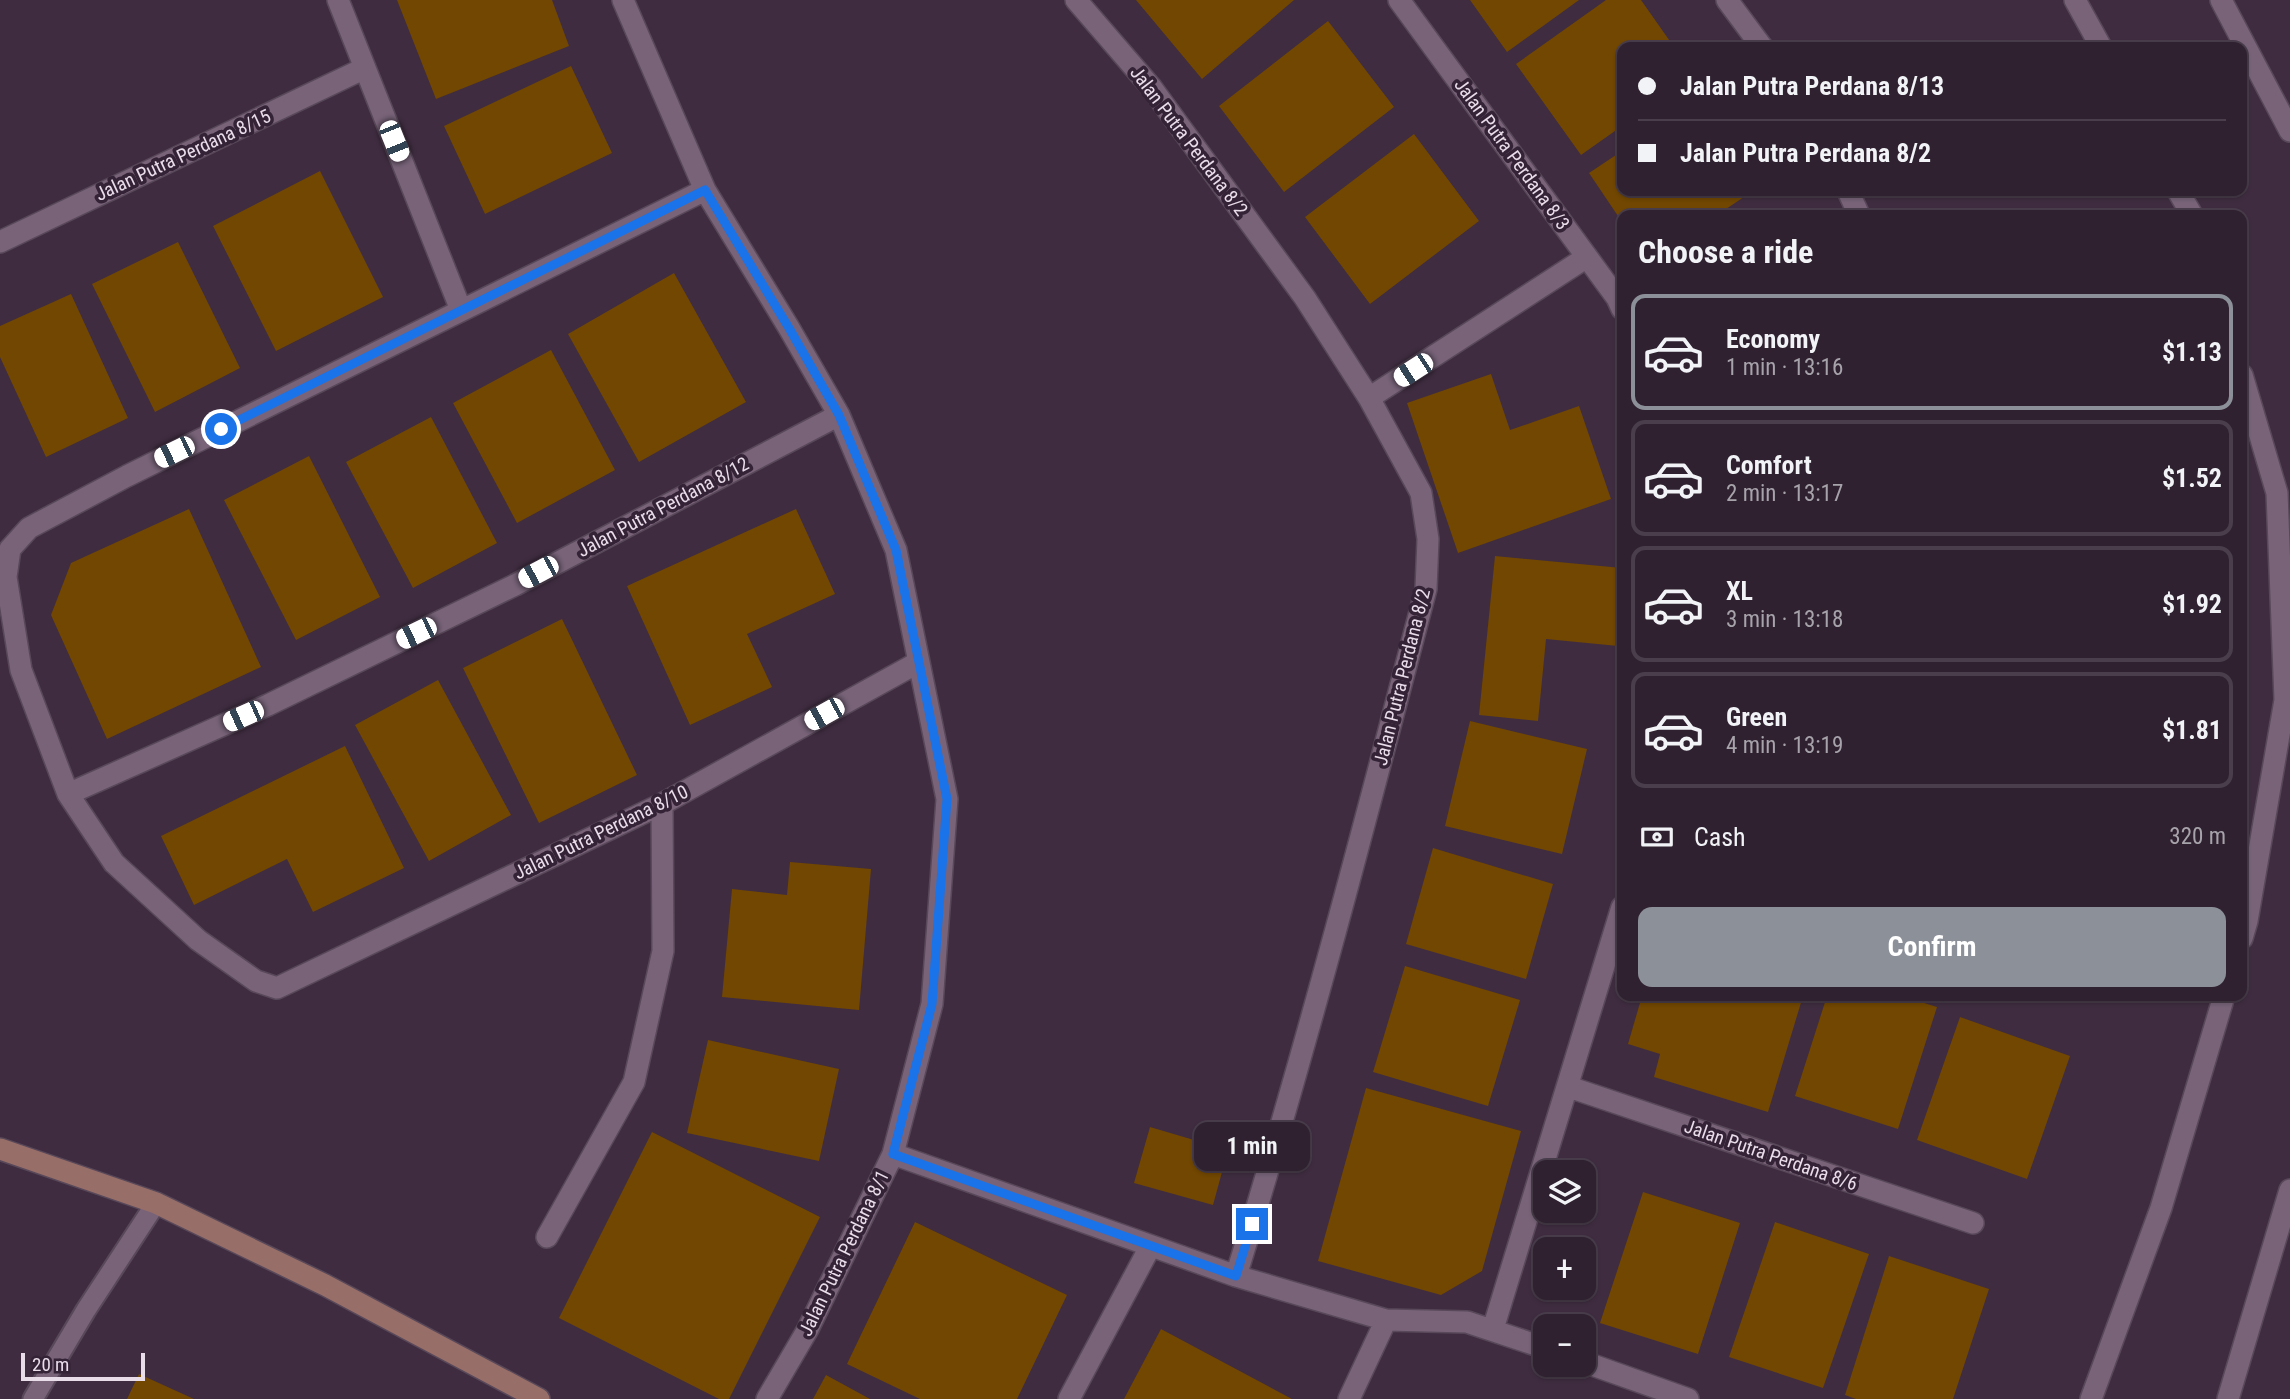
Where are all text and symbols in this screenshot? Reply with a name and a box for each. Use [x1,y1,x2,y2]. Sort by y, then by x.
street label: Jalan Putra Perdana 8/2 [1125,62,1253,220]
text: Jalan Putra Perdana 8/13 [1680,71,1944,101]
street label: Jalan Putra Perdana 8/3 [1449,74,1575,234]
street label: Jalan Putra Perdana 8/15 [92,104,274,206]
car [377,118,412,164]
text: Jalan Putra Perdana 8/2 [1680,138,1931,168]
text: Choose a ride [1638,233,1813,271]
icon: car [1642,321,1705,384]
text: Economy [1726,324,1820,354]
text: $1.13 [2162,337,2222,367]
car [1390,350,1437,390]
text: 1 min · 13:16 [1726,354,1843,381]
route start [205,413,237,445]
car [151,433,198,471]
icon: car [1642,447,1705,510]
text: Comfort [1726,450,1812,480]
street label: Jalan Putra Perdana 8/12 [573,452,753,562]
text: $1.52 [2162,463,2222,493]
text: 2 min · 13:17 [1726,480,1843,507]
car [515,553,562,591]
icon: car [1642,573,1705,636]
text: XL [1726,576,1753,606]
street label: Jalan Putra Perdana 8/2 [1369,586,1435,768]
text: $1.92 [2162,589,2222,619]
text: 3 min · 13:18 [1726,606,1843,633]
car [393,614,440,652]
car [801,695,848,733]
car [220,698,267,734]
icon: car [1642,699,1705,762]
text: Green [1726,702,1787,732]
text: $1.81 [2162,715,2222,745]
text: 4 min · 13:19 [1726,732,1843,759]
street label: Jalan Putra Perdana 8/10 [510,780,692,884]
icon: cash [1638,818,1676,856]
text: Cash [1694,822,1746,852]
text: 320 m [2169,823,2226,850]
button: Confirm [1638,907,2226,987]
street label: Jalan Putra Perdana 8/6 [1681,1115,1861,1195]
callout: 1 min [1194,1122,1310,1172]
text: 1 min [1226,1133,1278,1160]
map controls [1533,1160,1596,1377]
button: layers [1533,1160,1596,1223]
street label: Jalan Putra Perdana 8/1 [794,1166,894,1340]
route end [1236,1208,1268,1240]
button: + [1533,1237,1596,1300]
button: − [1533,1314,1596,1377]
scale bar [21,1350,145,1382]
text: 20 m [32,1353,69,1376]

